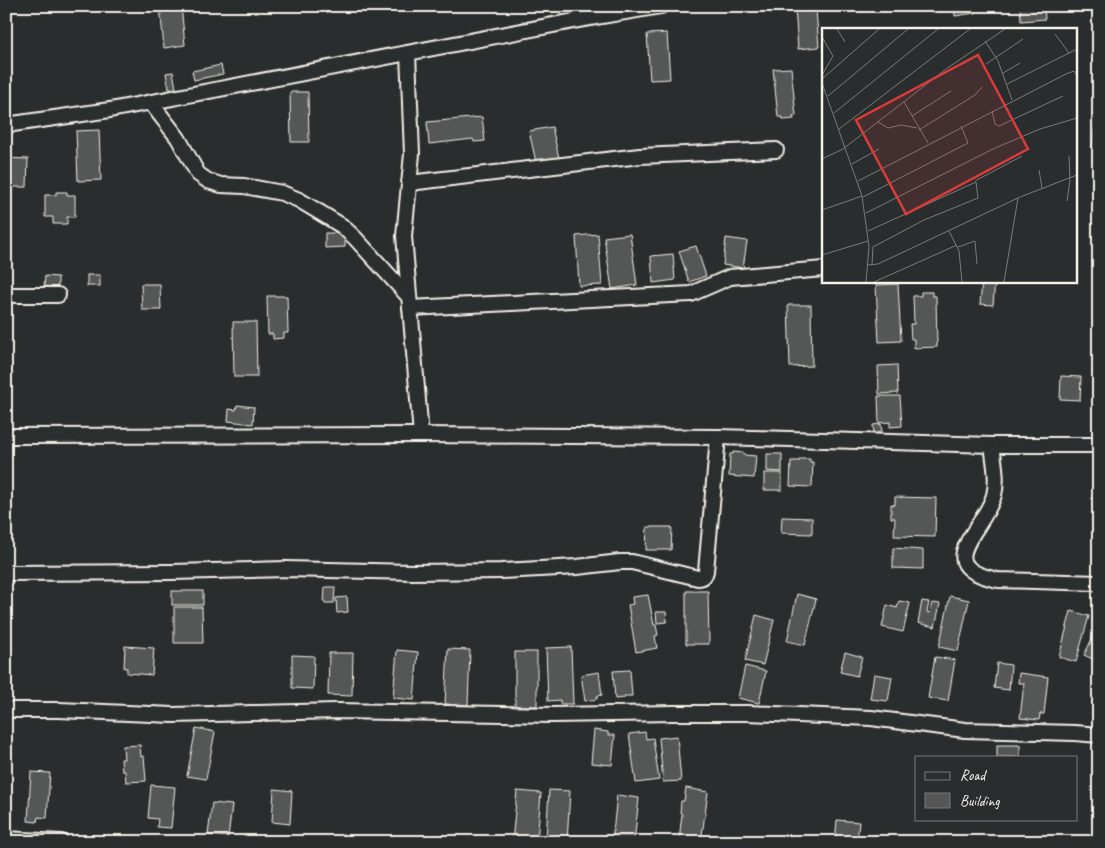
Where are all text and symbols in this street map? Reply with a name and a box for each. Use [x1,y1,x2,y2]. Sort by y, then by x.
inset map [822,28,1078,282]
legend [915,756,1078,820]
text: Road [960,766,987,785]
text: Building [960,792,1000,811]

